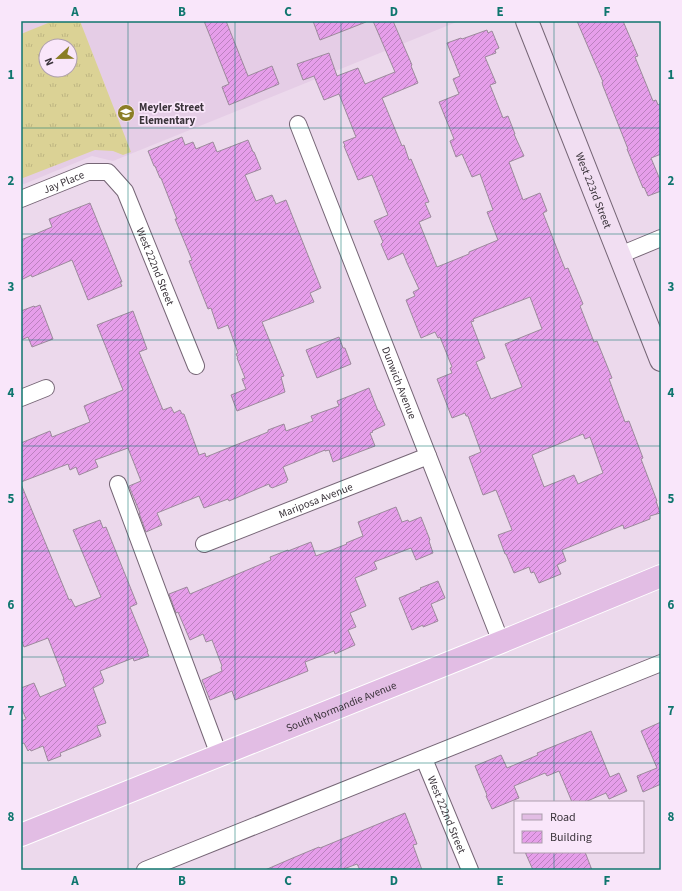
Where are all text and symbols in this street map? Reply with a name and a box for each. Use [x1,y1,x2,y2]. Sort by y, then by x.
text: A [70,3,79,21]
text: B [178,3,186,21]
text: C [284,3,292,21]
text: D [390,3,398,21]
text: E [496,3,504,21]
text: F [604,3,611,21]
north arrow [38,38,78,78]
text: N [41,55,58,68]
text: 1 [8,66,15,84]
text: 1 [668,66,675,84]
place label: Meyler Street Elementary [139,100,205,128]
school or university icon: Meyler Street Elementary [116,103,136,123]
street label: West 223rd Street [572,150,615,231]
street label: Jay Place [41,167,87,197]
text: 2 [8,172,15,190]
text: 2 [668,172,675,190]
street label: West 222nd Street [133,225,178,308]
text: 3 [8,278,15,296]
text: 3 [668,278,675,296]
street label: Dunwich Avenue [378,345,420,422]
text: 4 [8,384,15,402]
text: 4 [668,384,675,402]
street label: Mariposa Avenue [277,479,356,522]
text: 5 [8,490,15,508]
text: 5 [668,490,675,508]
text: 6 [8,596,15,614]
text: 6 [668,596,675,614]
street label: South Normandie Avenue [284,678,399,736]
text: 7 [8,702,15,720]
text: 7 [668,702,675,720]
street label: West 222nd Street [424,774,469,856]
legend [514,801,644,853]
text: 8 [8,808,15,826]
text: 8 [668,808,675,826]
text: Road [550,809,576,826]
text: Building [550,829,592,846]
text: A [70,872,79,890]
text: B [178,872,186,890]
text: C [284,872,292,890]
text: D [390,872,398,890]
text: E [496,872,504,890]
text: F [604,872,611,890]

